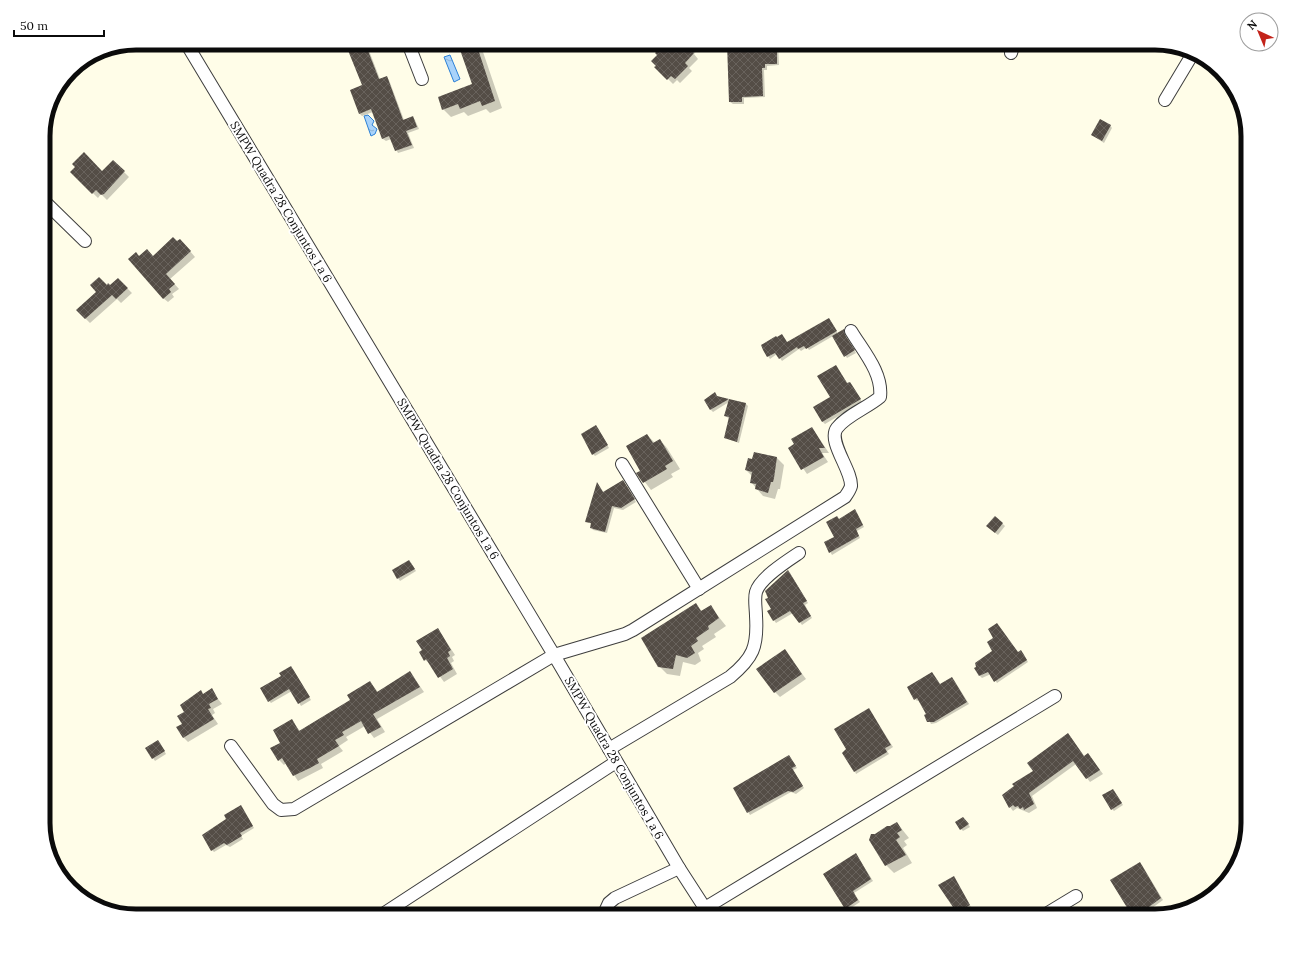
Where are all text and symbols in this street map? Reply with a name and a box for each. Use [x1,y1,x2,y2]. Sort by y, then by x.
scale bar [14,12,104,38]
north arrow [1239,12,1279,52]
text: N [1244,16,1260,33]
text: 50 m [20,18,48,33]
street label: SMPW Quadra 28 Conjuntos 1 a 6 [227,118,336,285]
street label: SMPW Quadra 28 Conjuntos 1 a 6 [394,395,503,562]
street label: SMPW Quadra 28 Conjuntos 1 a 6 [562,674,667,842]

